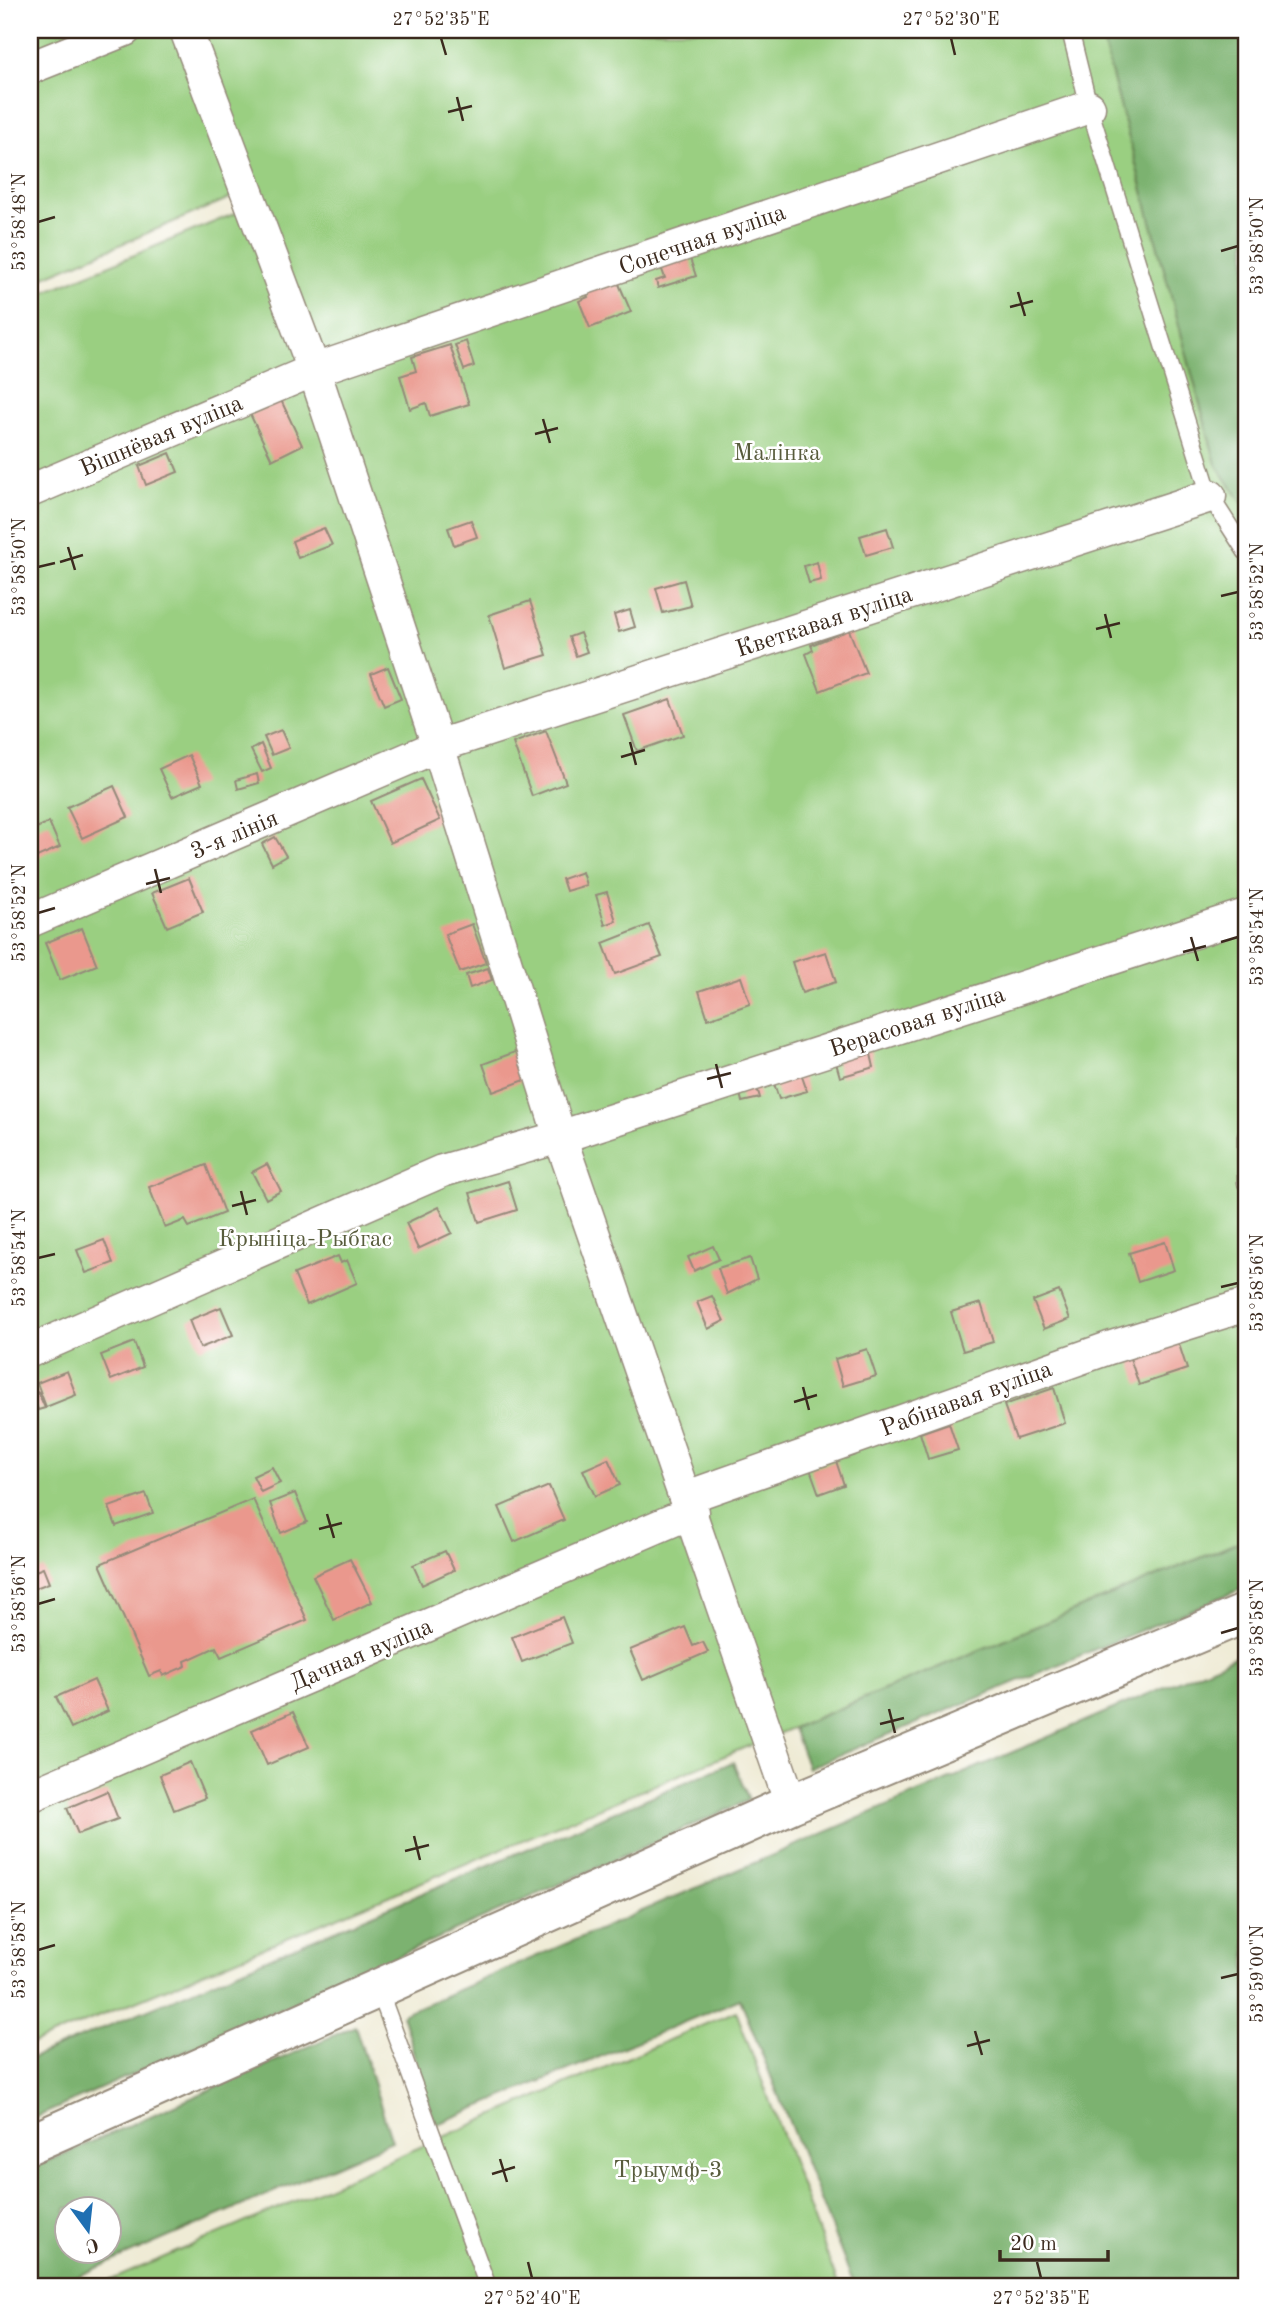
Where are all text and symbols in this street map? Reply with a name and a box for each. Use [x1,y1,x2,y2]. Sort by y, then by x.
text: 27°52'35"E [393,11,489,29]
text: 27°52'30"E [903,11,999,29]
text: 53°58'48"N [11,173,29,271]
text: 53°58'50"N [1249,197,1267,295]
street label: Сонечная вуліца [616,201,789,281]
street label: Вішнёвая вуліца [77,392,247,482]
park label: Малінка [733,442,821,466]
text: 53°58'50"N [11,518,29,616]
text: 53°58'52"N [1249,543,1267,641]
street label: Кветкавая вуліца [733,583,916,663]
street label: 3-я лінія [187,807,282,865]
text: 53°58'52"N [11,864,29,962]
text: 53°58'54"N [1249,888,1267,986]
street label: Верасовая вуліца [827,983,1009,1063]
text: 53°58'54"N [11,1209,29,1307]
park label: Крыніца-Рыбгас [218,1228,392,1252]
text: 53°58'56"N [1249,1234,1267,1332]
street label: Рабінавая вуліца [878,1358,1056,1442]
text: 53°58'56"N [11,1555,29,1653]
text: 53°58'58"N [1249,1579,1267,1677]
street label: Дачная вуліца [287,1615,437,1697]
text: 53°58'58"N [11,1901,29,1999]
text: 53°59'00"N [1249,1925,1267,2023]
park label: Трыумф-3 [613,2159,723,2183]
north arrow [52,2194,122,2264]
scale bar [1000,2219,1108,2263]
text: С [83,2233,100,2255]
text: 20 m [1010,2234,1057,2255]
text: 27°52'40"E [484,2290,580,2308]
text: 27°52'35"E [993,2290,1089,2308]

